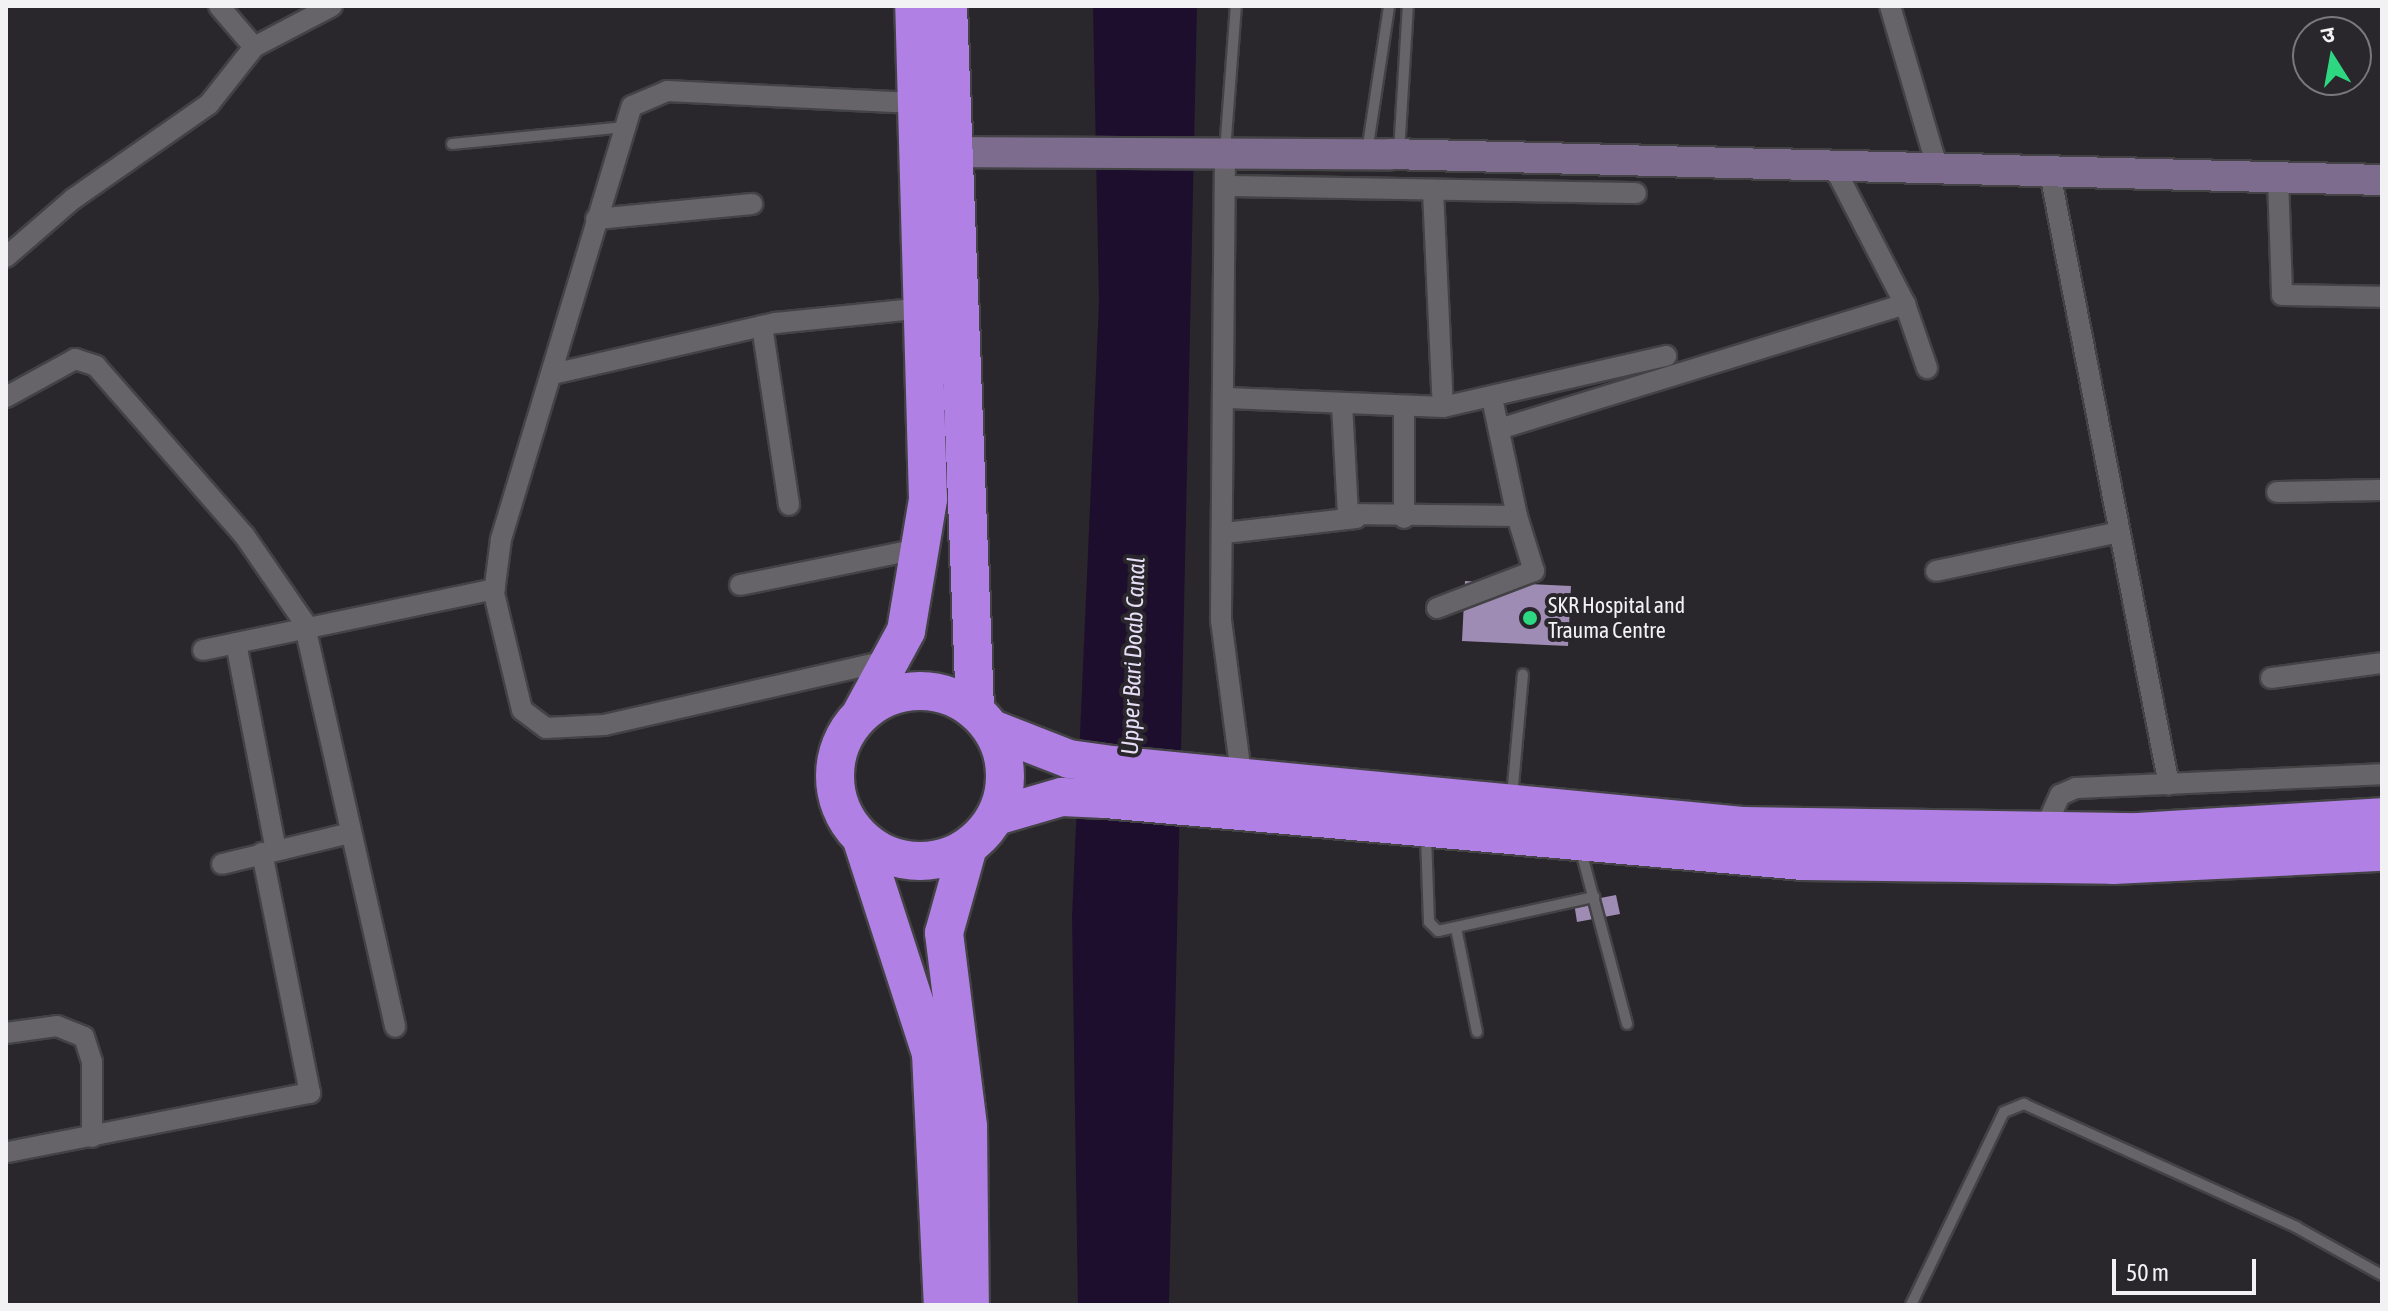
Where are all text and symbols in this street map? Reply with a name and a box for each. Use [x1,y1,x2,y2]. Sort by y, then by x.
north arrow [2292,16,2372,96]
text: उ [2319,20,2337,48]
water label: Upper Bari Doab Canal [1115,556,1151,756]
place label: SKR Hospital and Trauma Centre [1548,592,1685,644]
marker: SKR Hospital and Trauma Centre [1519,607,1541,629]
scale bar [2116,1243,2260,1293]
text: 50 m [2126,1259,2169,1286]

